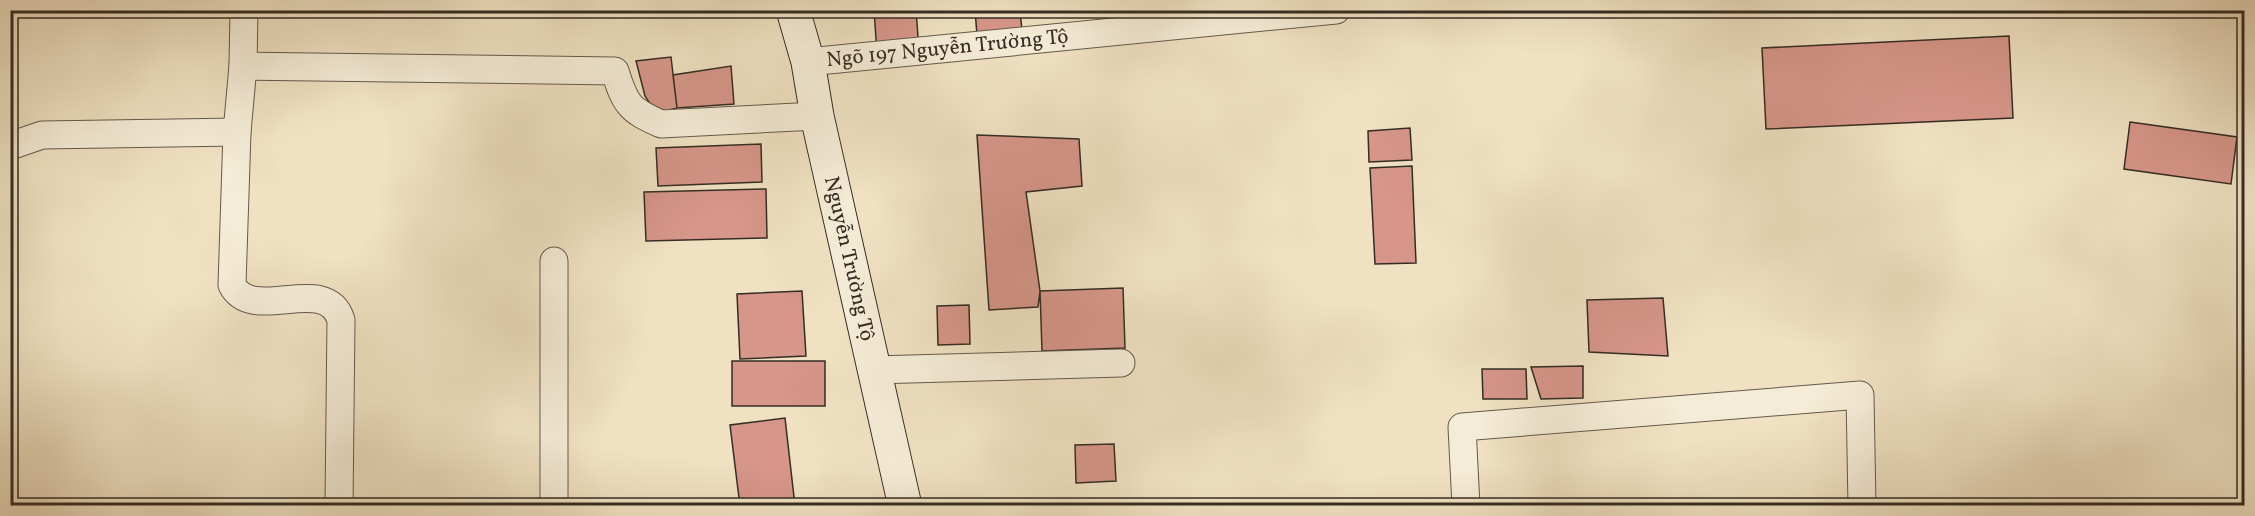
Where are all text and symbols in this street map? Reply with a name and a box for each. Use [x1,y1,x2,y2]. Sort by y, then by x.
street label: Ngõ 197 Nguyễn Trường Tộ [825,22,1070,75]
street label: Nguyễn Trường Tộ [817,173,882,344]

